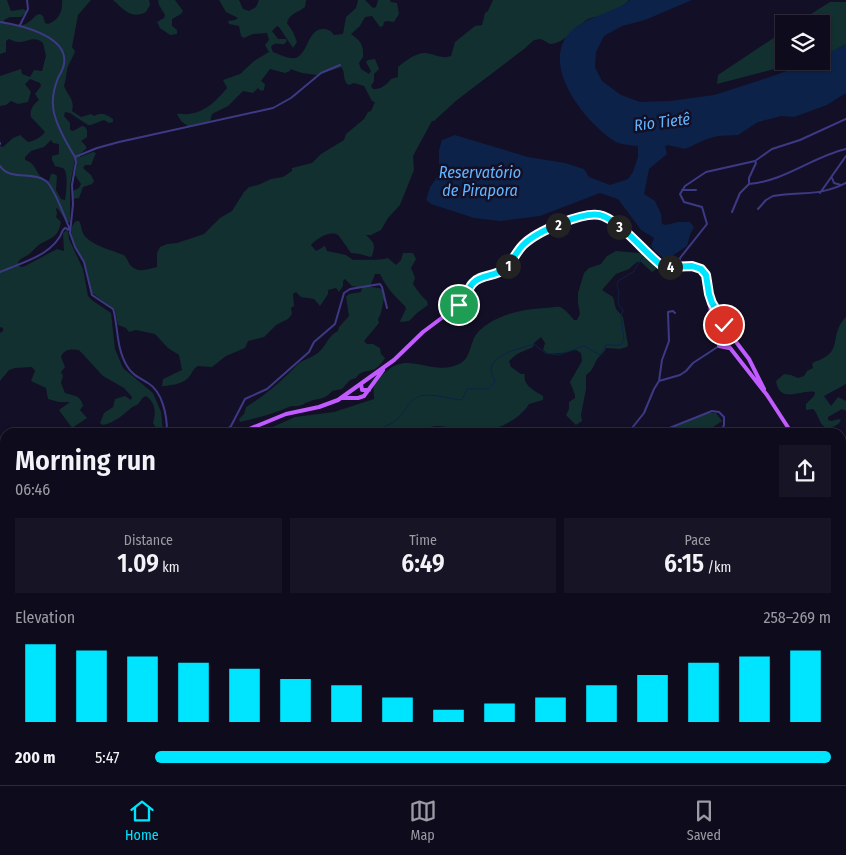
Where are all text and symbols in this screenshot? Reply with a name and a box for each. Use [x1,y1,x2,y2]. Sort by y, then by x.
map controls [775,15,830,70]
button: layers [775,15,830,70]
water label: Rio Tietê [633,109,691,135]
water label: Reservatório de Pirapora [439,163,521,200]
pin: 2 [546,212,570,238]
pin: 3 [606,214,632,240]
text: 2 [555,217,562,234]
text: 3 [616,219,623,236]
pin: 1 [496,254,520,278]
pin: 4 [658,254,682,280]
text: 1 [506,258,511,275]
text: 4 [667,259,674,276]
pin [438,284,480,326]
icon: arrive [445,291,473,319]
pin [703,304,745,346]
icon: check [710,311,738,339]
text: Morning run [15,444,156,477]
button: share [779,445,831,497]
text: 06:46 [15,480,50,499]
text: Distance [124,532,173,549]
text: Time [409,532,437,549]
text: Pace [685,532,711,549]
text: 1.09 [117,549,159,579]
text: 6:49 [401,549,445,579]
text: 6:15 [664,549,704,579]
text: km [159,559,179,576]
text: /km [704,559,731,576]
text: Elevation [15,608,75,627]
text: 258–269 m [763,608,831,627]
text: 200 m [15,748,55,767]
text: 5:47 [95,748,120,767]
tab: Home [125,797,159,844]
tab: Map [409,797,437,844]
tab: Saved [687,797,721,844]

